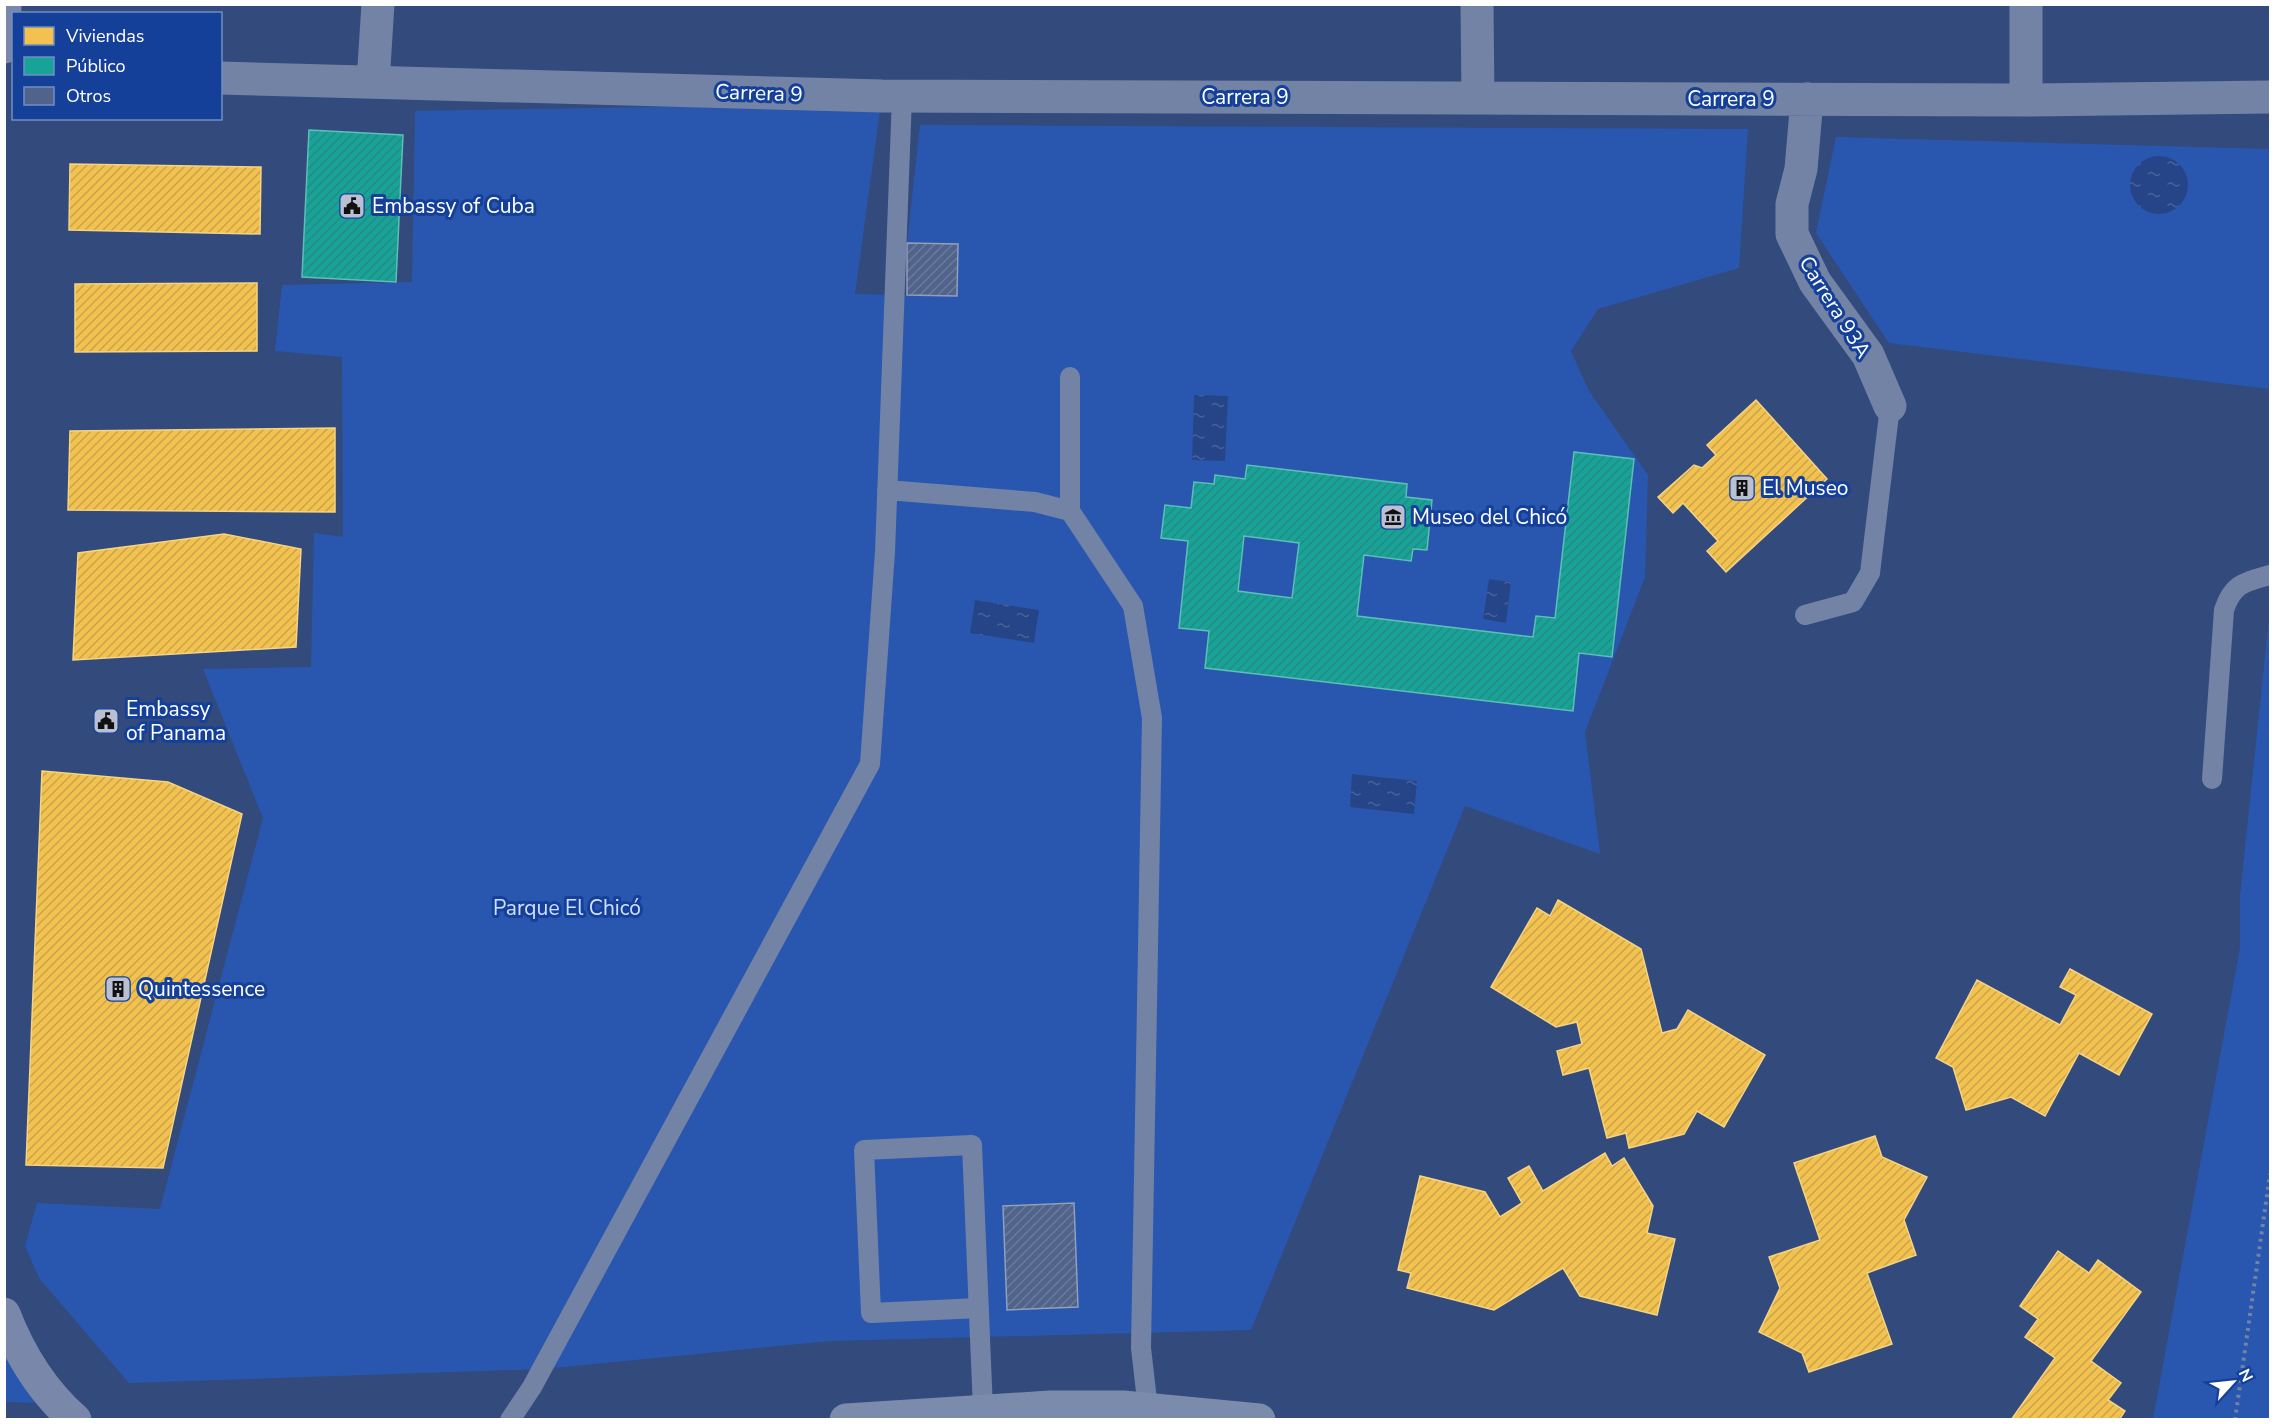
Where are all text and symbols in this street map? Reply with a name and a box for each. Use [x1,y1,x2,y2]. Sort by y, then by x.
legend [12,12,222,120]
text: Viviendas [65,24,145,48]
text: Público [66,54,126,78]
street label: Carrera 9 [715,77,803,109]
street label: Carrera 9 [1201,83,1289,111]
text: Otros [66,84,111,108]
street label: Carrera 9 [1687,85,1775,113]
public building icon: Embassy of Cuba [337,191,367,221]
place label: Embassy of Cuba [372,192,535,220]
street label: Carrera 93A [1793,251,1877,363]
building icon: El Museo [1727,473,1757,503]
place label: El Museo [1762,474,1849,502]
museum icon: Museo del Chicó [1378,502,1408,532]
place label: Museo del Chicó [1412,503,1567,531]
place label: Embassy of Panama [126,695,226,747]
public building icon: Embassy of Panama [91,706,121,736]
park label: Parque El Chicó [493,894,641,922]
building icon: Quintessence [103,974,133,1004]
place label: Quintessence [138,975,265,1003]
north arrow [2203,1352,2263,1412]
text: N [2233,1365,2258,1386]

